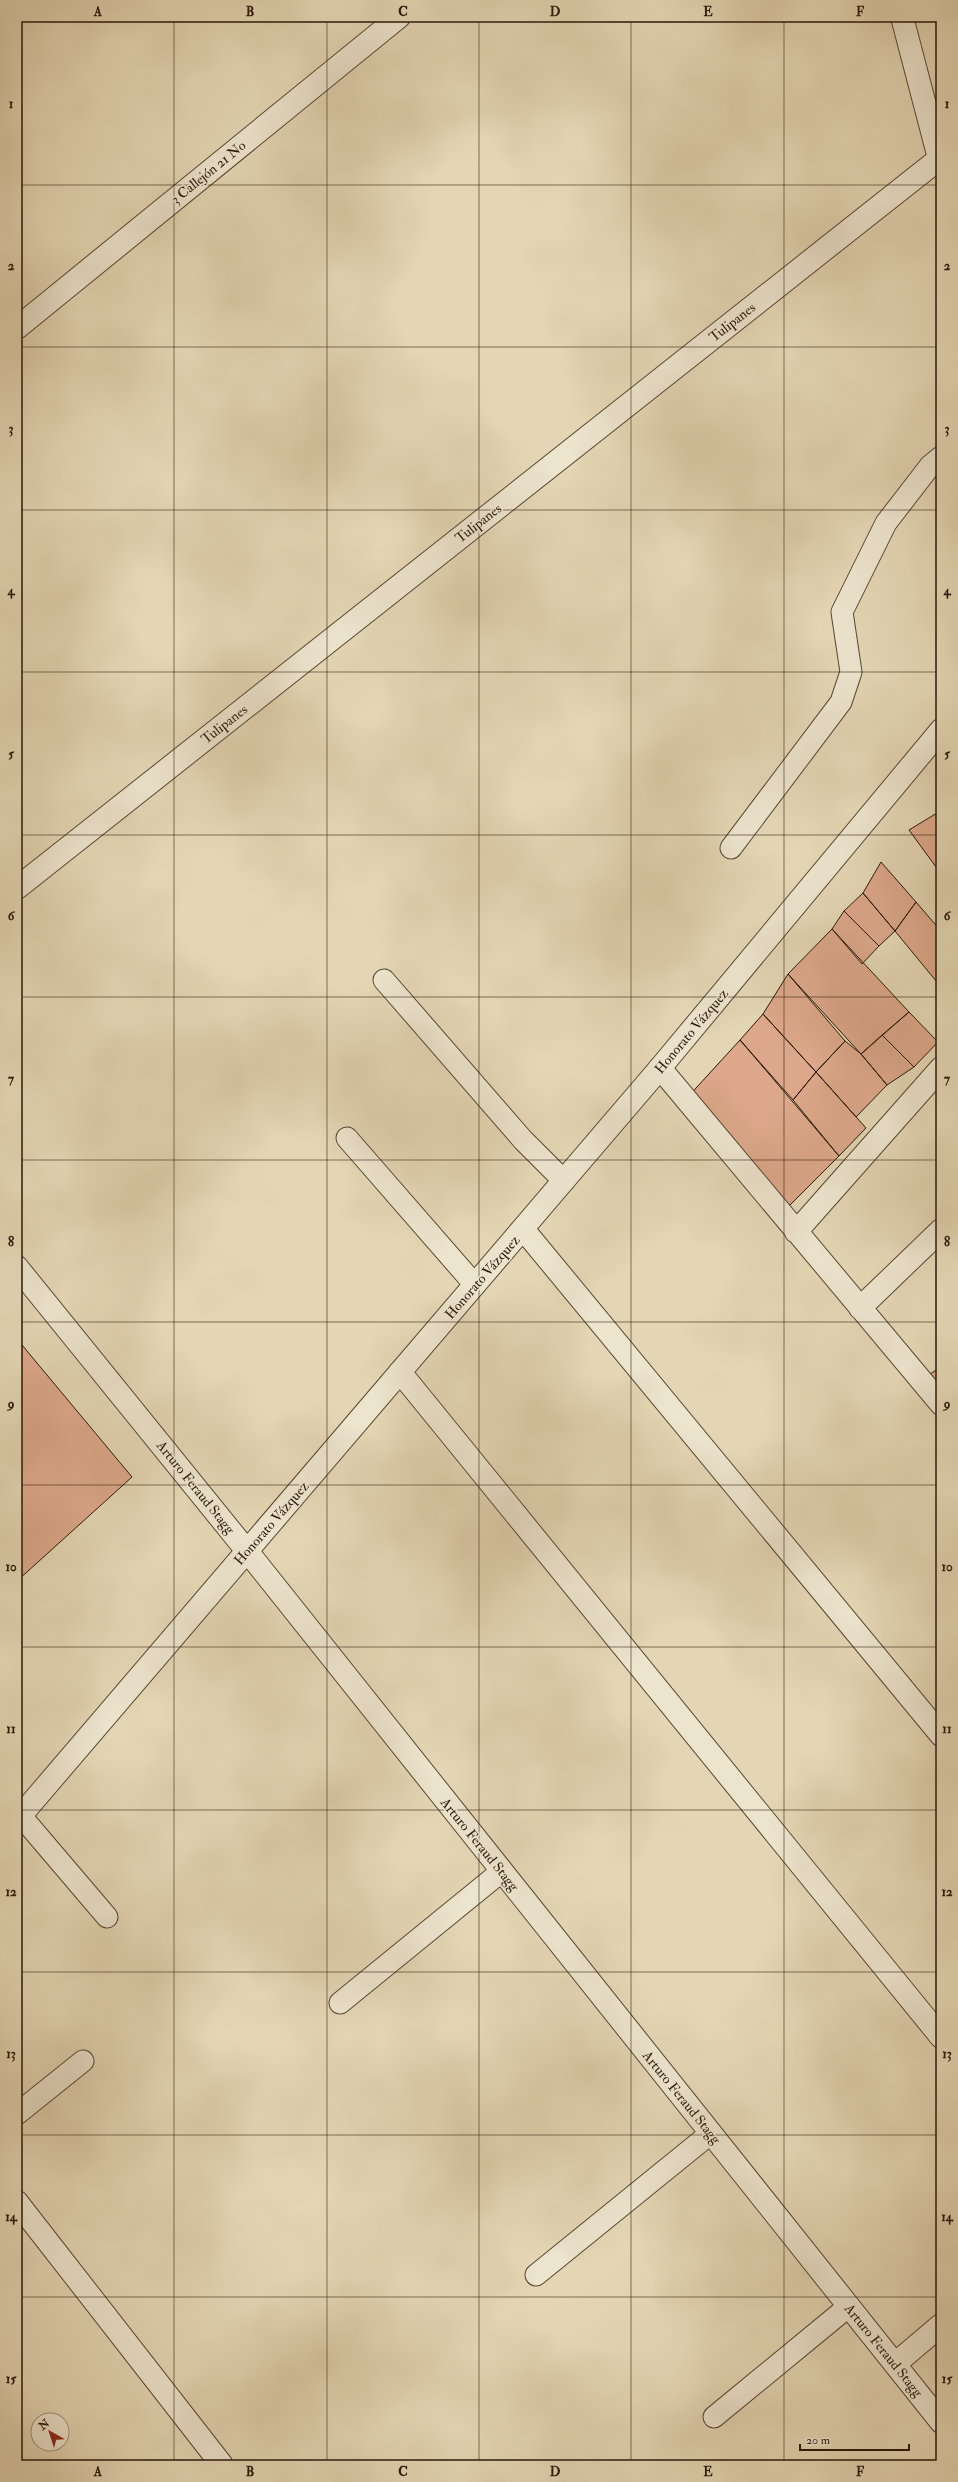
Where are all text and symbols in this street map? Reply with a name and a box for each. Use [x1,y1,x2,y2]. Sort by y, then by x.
text: A [93,4,103,20]
text: B [246,4,254,20]
text: C [398,4,408,20]
text: D [550,4,561,20]
text: E [703,4,713,20]
text: F [856,4,865,20]
text: 1 [9,96,14,112]
text: 1 [945,96,950,112]
street label: 3 Callejón 21 No [167,137,249,208]
text: 2 [8,258,15,274]
text: 2 [944,258,951,274]
street label: Tulipanes [706,299,760,347]
text: 3 [9,421,14,437]
text: 3 [945,421,950,437]
street label: Tulipanes [452,500,506,548]
text: 4 [6,583,15,599]
text: 4 [942,583,951,599]
street label: Tulipanes [198,701,252,749]
text: 5 [8,746,14,762]
text: 5 [944,746,950,762]
text: 6 [8,908,16,924]
text: 6 [944,908,952,924]
street label: Honorato Vázquez [651,985,732,1077]
text: 7 [8,1071,15,1087]
text: 7 [944,1071,951,1087]
street label: Honorato Vázquez [441,1232,524,1323]
text: 8 [8,1234,14,1250]
text: 8 [944,1234,950,1250]
text: 9 [6,1396,15,1412]
text: 9 [942,1396,951,1412]
street label: Arturo Feraud Stagg [152,1437,239,1538]
street label: Honorato Vázquez [230,1478,313,1569]
text: 10 [5,1559,17,1575]
text: 10 [941,1559,953,1575]
text: 11 [6,1721,16,1737]
text: 11 [942,1721,952,1737]
street label: Arturo Feraud Stagg [436,1794,523,1895]
text: 12 [5,1884,17,1900]
text: 12 [941,1884,953,1900]
text: 13 [6,2046,16,2062]
text: 13 [942,2046,952,2062]
street label: Arturo Feraud Stagg [638,2047,725,2148]
text: 14 [5,2209,18,2225]
text: 14 [941,2209,954,2225]
street label: Arturo Feraud Stagg [840,2300,927,2401]
text: 15 [6,2371,16,2387]
text: 15 [942,2371,952,2387]
north arrow [30,2412,70,2452]
text: N [35,2416,53,2433]
scale bar [800,2426,909,2452]
text: 20 m [806,2433,831,2448]
text: A [93,2464,103,2480]
text: B [246,2464,254,2480]
text: C [398,2464,408,2480]
text: D [550,2464,561,2480]
text: E [703,2464,713,2480]
text: F [856,2464,865,2480]

